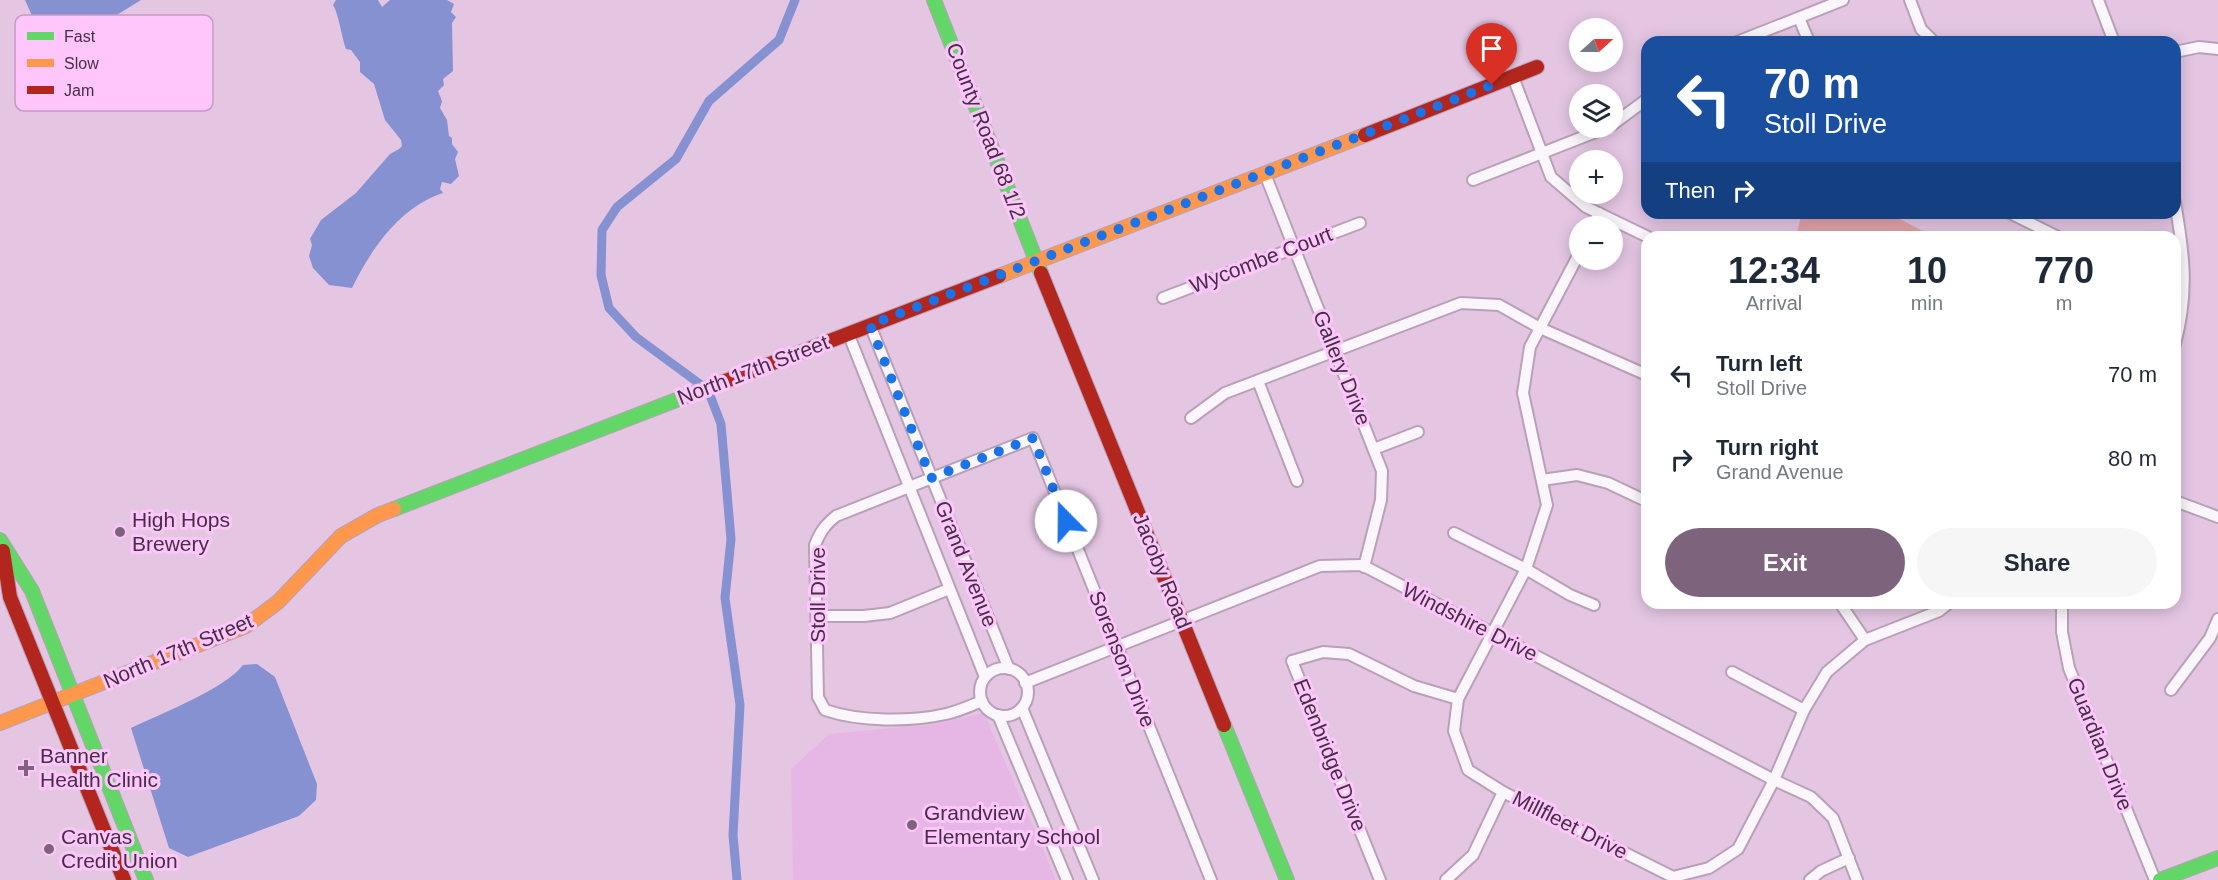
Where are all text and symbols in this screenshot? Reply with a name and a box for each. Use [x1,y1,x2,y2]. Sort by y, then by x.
legend [15,15,213,111]
north arrow [1569,18,1623,72]
map controls [1569,18,1623,270]
pin [1466,23,1517,85]
text: Fast [64,28,96,45]
icon: arrive [1475,32,1508,65]
street label: County Road 68 1/2 [942,40,1031,222]
text: Slow [64,55,99,72]
icon: left [1665,60,1743,138]
text: 70 m [1764,60,1860,107]
text: Jam [64,82,94,99]
button: layers [1569,84,1623,138]
text: Stoll Drive [1764,109,1887,139]
button: + [1569,150,1623,204]
icon: right [1727,174,1760,207]
text: Then [1665,178,1715,203]
button: − [1569,216,1623,270]
street label: Wycombe Court [1187,222,1335,297]
text: 12:34 [1728,250,1820,291]
text: 10 [1907,250,1947,291]
text: 770 [2034,250,2094,291]
text: Arrival [1746,292,1802,314]
text: min [1911,292,1943,314]
text: m [2056,292,2072,314]
street label: Gallery Drive [1309,307,1376,428]
street label: North 17th Street [674,330,832,409]
text: Turn left [1716,351,1802,376]
icon: left [1665,359,1698,392]
text: 70 m [2108,362,2157,387]
text: Stoll Drive [1716,377,1807,399]
text: Turn right [1716,435,1818,460]
icon: right [1665,443,1698,476]
text: 80 m [2108,446,2157,471]
text: Grand Avenue [1716,461,1844,483]
position arrow [1034,489,1098,553]
street label: Grand Avenue [931,497,1002,630]
place label: High Hops Brewery [132,508,230,555]
street label: Jacoby Road [1129,510,1196,632]
marker: High Hops Brewery [113,525,127,539]
button: Exit [1665,528,1905,597]
button: Share [1917,528,2157,597]
street label: Stoll Drive [806,547,829,643]
street label: Windshire Drive [1399,578,1541,665]
street label: Sorenson Drive [1085,587,1160,730]
street label: North 17th Street [100,609,256,692]
street label: Guardian Drive [2063,674,2138,814]
street label: Edenbridge Drive [1289,675,1372,834]
place label: Banner Health Clinic [40,744,158,791]
marker: Banner Health Clinic [17,759,35,777]
street label: Millfleet Drive [1509,786,1632,863]
place label: Grandview Elementary School [924,801,1100,848]
marker: Grandview Elementary School [905,818,919,832]
place label: Canvas Credit Union [61,825,178,872]
marker: Canvas Credit Union [42,842,56,856]

